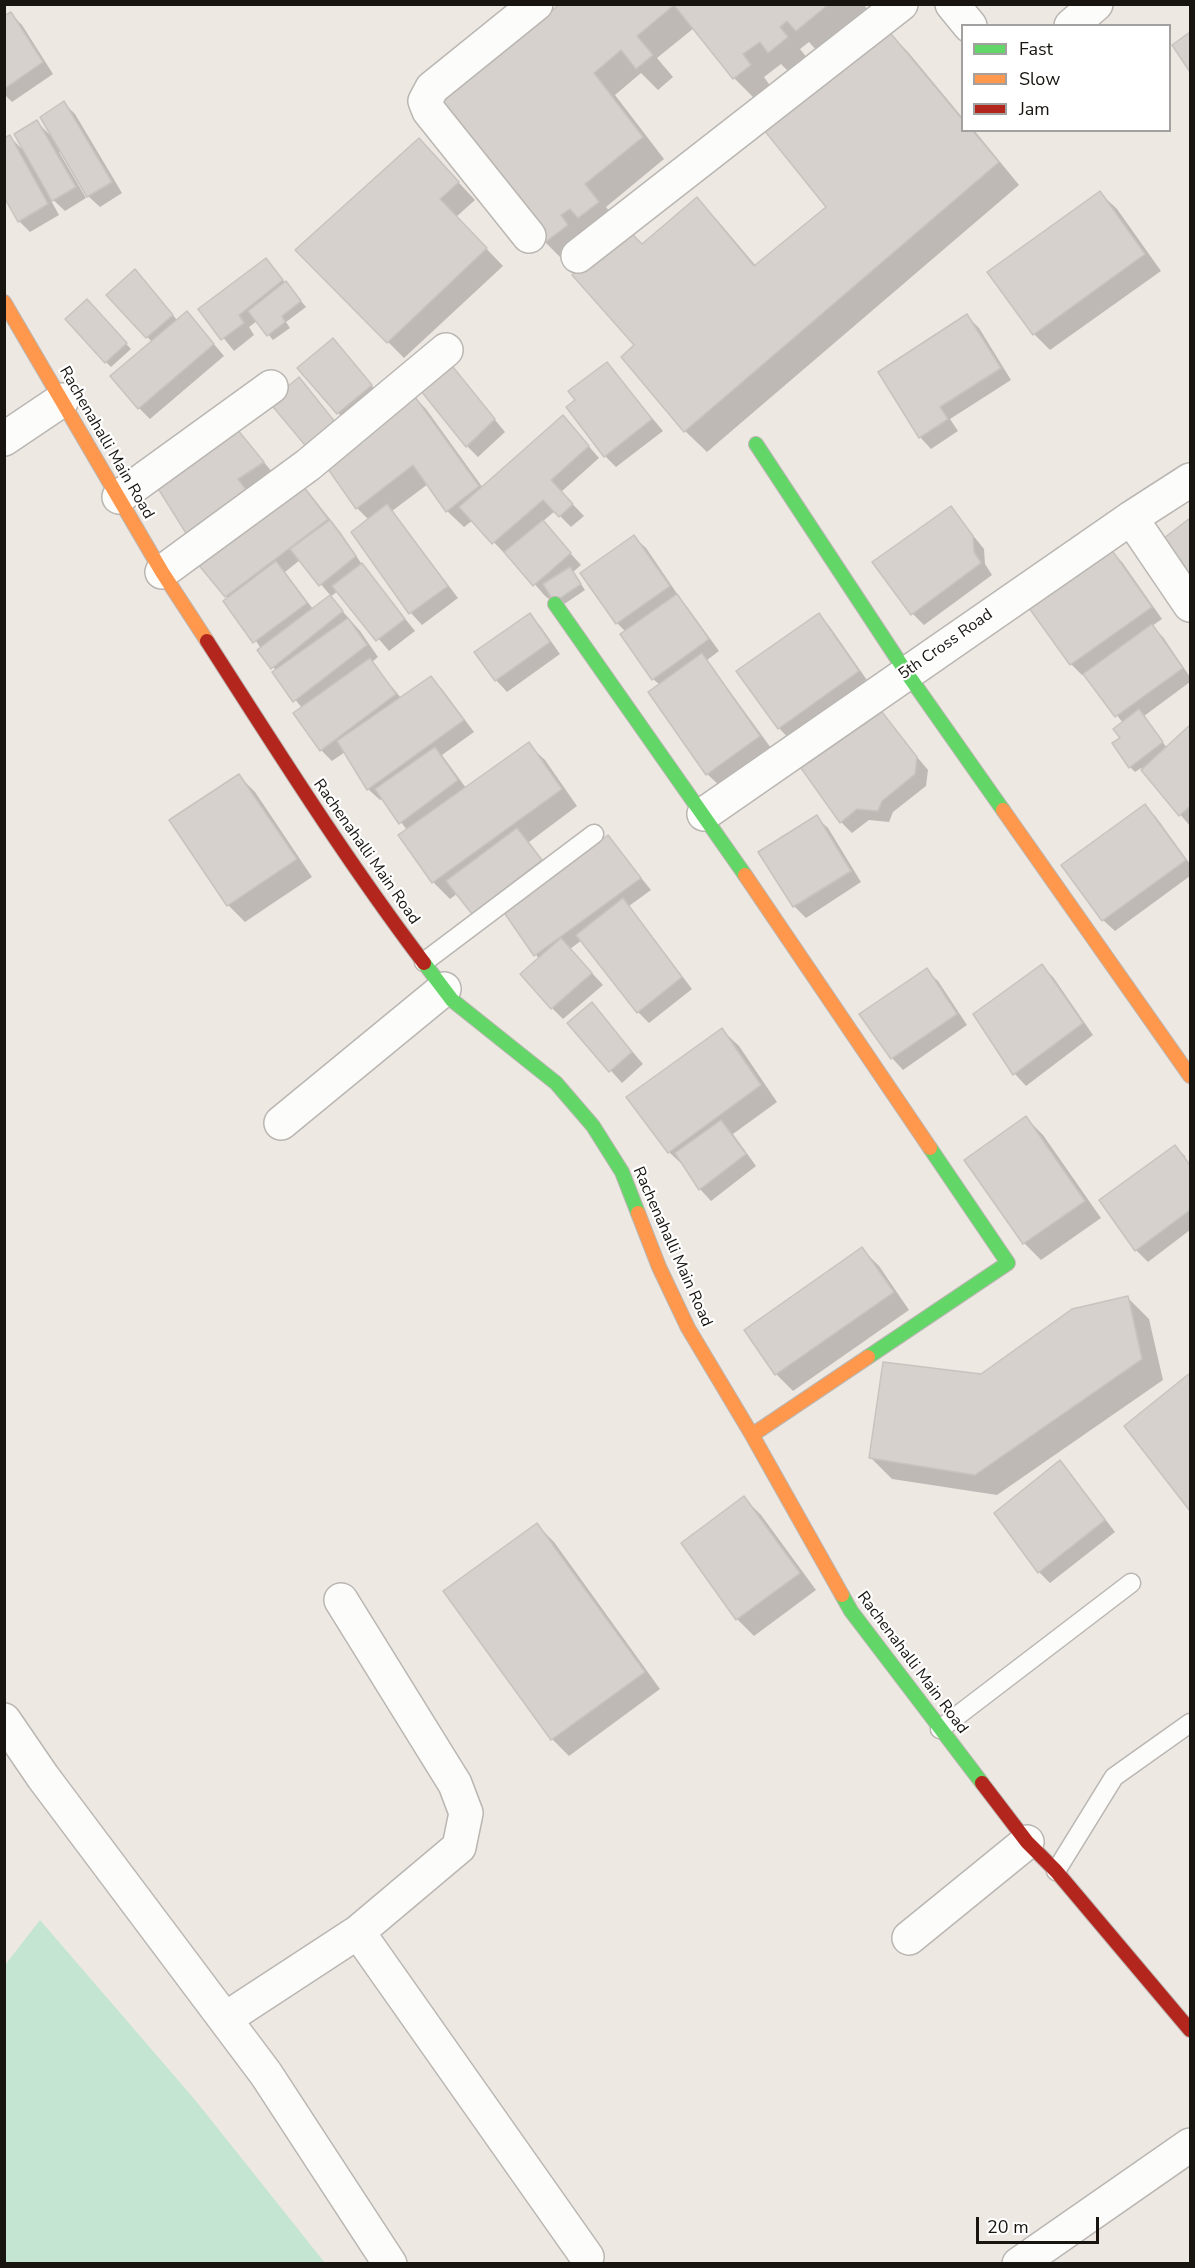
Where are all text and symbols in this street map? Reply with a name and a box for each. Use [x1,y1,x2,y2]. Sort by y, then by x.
legend [961,24,1171,132]
text: Fast [1019,37,1053,61]
text: Slow [1019,67,1060,91]
text: Jam [1019,97,1050,121]
street label: Rachenahalli Main Road [54,363,158,523]
street label: 5th Cross Road [895,605,997,685]
street label: Rachenahalli Main Road [309,776,423,928]
street label: Rachenahalli Main Road [628,1164,716,1330]
street label: Rachenahalli Main Road [852,1588,972,1738]
scale bar [979,2205,1102,2243]
text: 20 m [987,2215,1029,2239]

